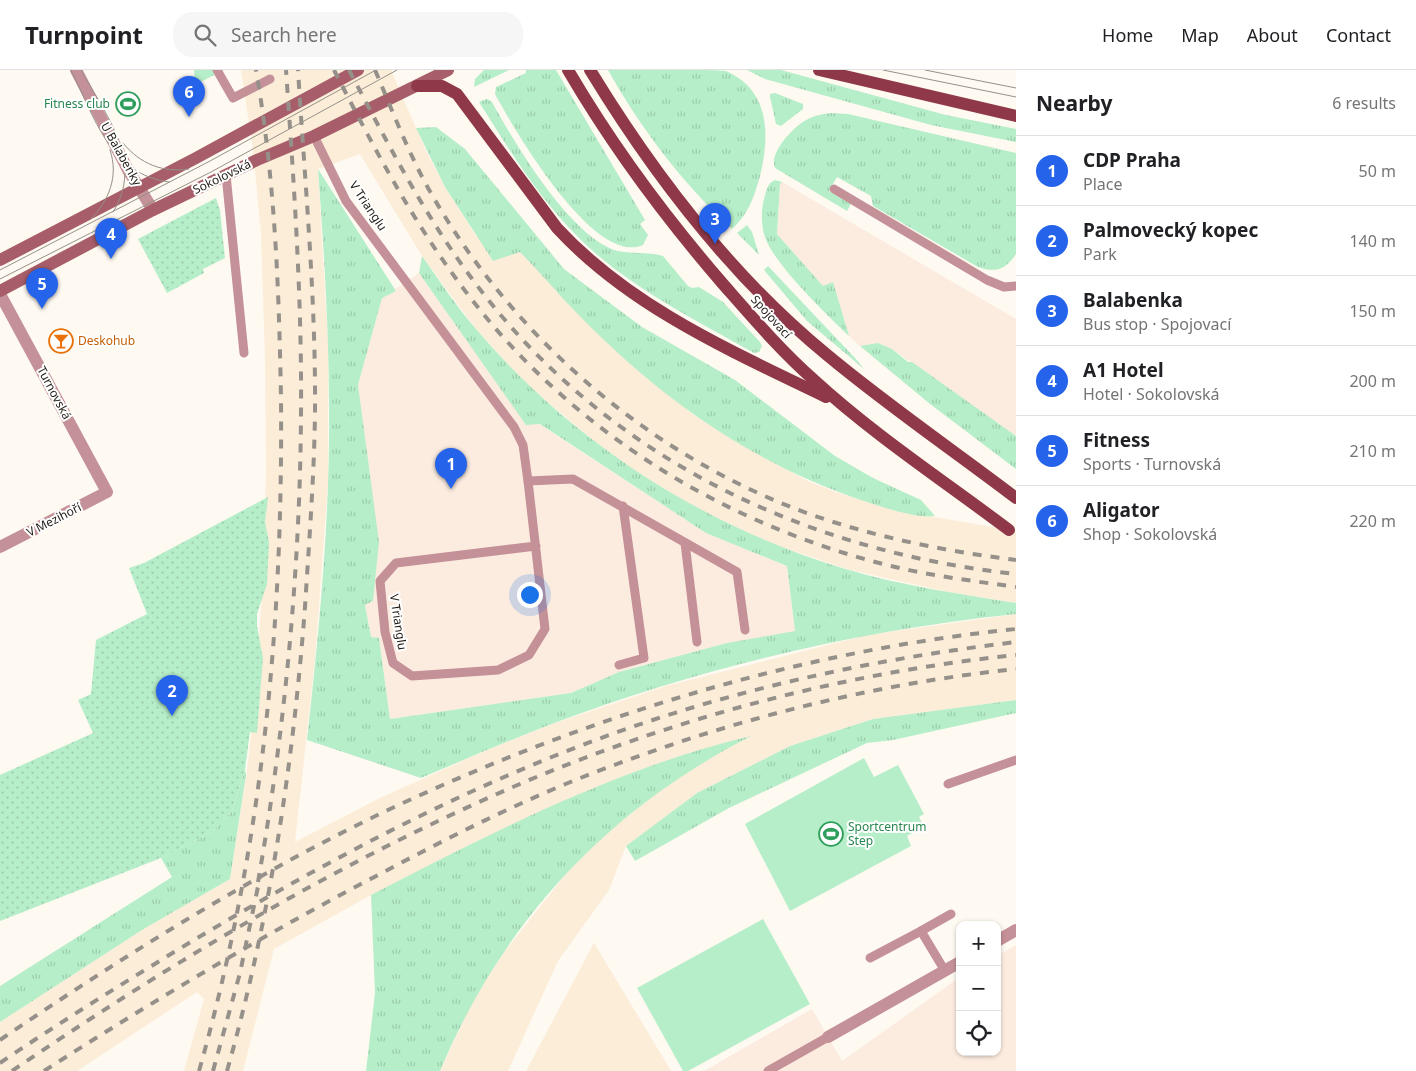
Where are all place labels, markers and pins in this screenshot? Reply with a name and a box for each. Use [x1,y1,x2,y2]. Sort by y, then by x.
pin: 6 [173,76,205,117]
sports icon: Fitness club [115,91,141,117]
place label: Fitness club [44,95,110,112]
pin: 3 [699,203,731,244]
pin: 4 [95,218,127,259]
pin: 5 [26,268,58,309]
bar icon: Deskohub [48,328,74,354]
place label: Deskohub [78,332,135,349]
pin: 1 [435,448,467,489]
pin: 2 [156,675,188,716]
place label: Sportcentrum Step [848,818,926,849]
sports icon: Sportcentrum Step [818,821,844,847]

